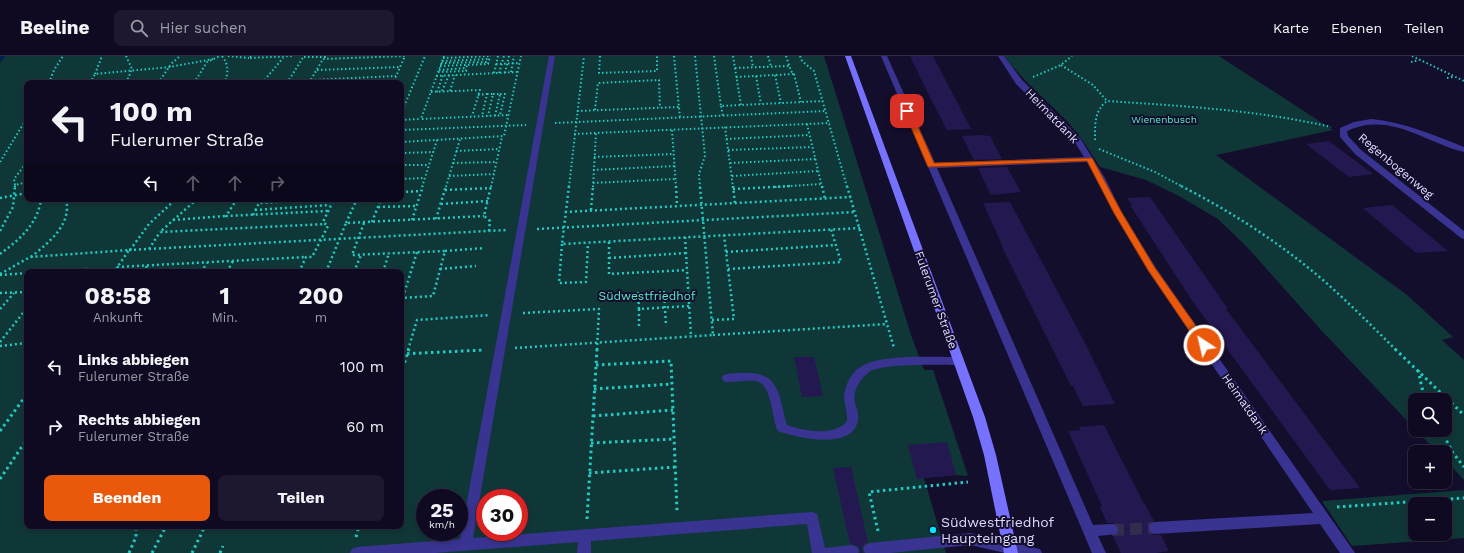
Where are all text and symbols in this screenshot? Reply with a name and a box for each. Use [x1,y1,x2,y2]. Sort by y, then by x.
search box [114,10,394,46]
text: Beeline [20,16,90,39]
icon: search [128,17,150,39]
text: Hier suchen [160,19,247,37]
text: Karte [1273,20,1309,36]
text: Ebenen [1331,20,1382,36]
text: Teilen [1404,20,1444,36]
street label: Heimatdank [1023,86,1082,146]
pin [890,94,924,128]
text: 100 m [110,95,193,128]
icon: left [44,96,96,148]
icon: arrive [896,100,918,122]
park label: Wienenbusch [1131,114,1197,125]
text: Fulerumer Straße [110,129,264,150]
street label: Regenbogenweg [1356,130,1437,202]
icon: left [140,172,162,194]
icon: ahead [182,172,204,194]
icon: ahead [224,172,246,194]
icon: right [266,172,288,194]
street label: Fulerumer Straße [912,249,960,351]
text: 08:58 [84,282,151,310]
text: 1 [220,282,230,310]
text: 200 [298,282,344,310]
park label: Südwestfriedhof [599,289,696,303]
text: Ankunft [93,310,143,325]
text: Min. [212,310,238,325]
text: m [315,310,327,325]
position arrow [1183,324,1225,366]
text: Links abbiegen [78,351,189,369]
icon: left [44,356,66,378]
text: 100 m [340,358,384,376]
text: Fulerumer Straße [78,369,189,384]
street label: Heimatdank [1219,371,1271,437]
map controls [1408,393,1452,541]
button: search [1408,393,1452,437]
text: Rechts abbiegen [78,411,200,429]
icon: right [44,416,66,438]
text: 60 m [346,418,384,436]
text: Fulerumer Straße [78,429,189,444]
button: + [1408,445,1452,489]
button: Beenden [44,475,210,521]
button: Teilen [218,475,384,521]
speed limit sign: 30 [476,489,528,541]
button: − [1408,497,1452,541]
text: 25 [430,498,454,522]
place label: Südwestfriedhof Haupteingang [941,514,1055,546]
text: km/h [429,519,455,530]
marker: Südwestfriedhof Haupteingang [928,525,938,535]

